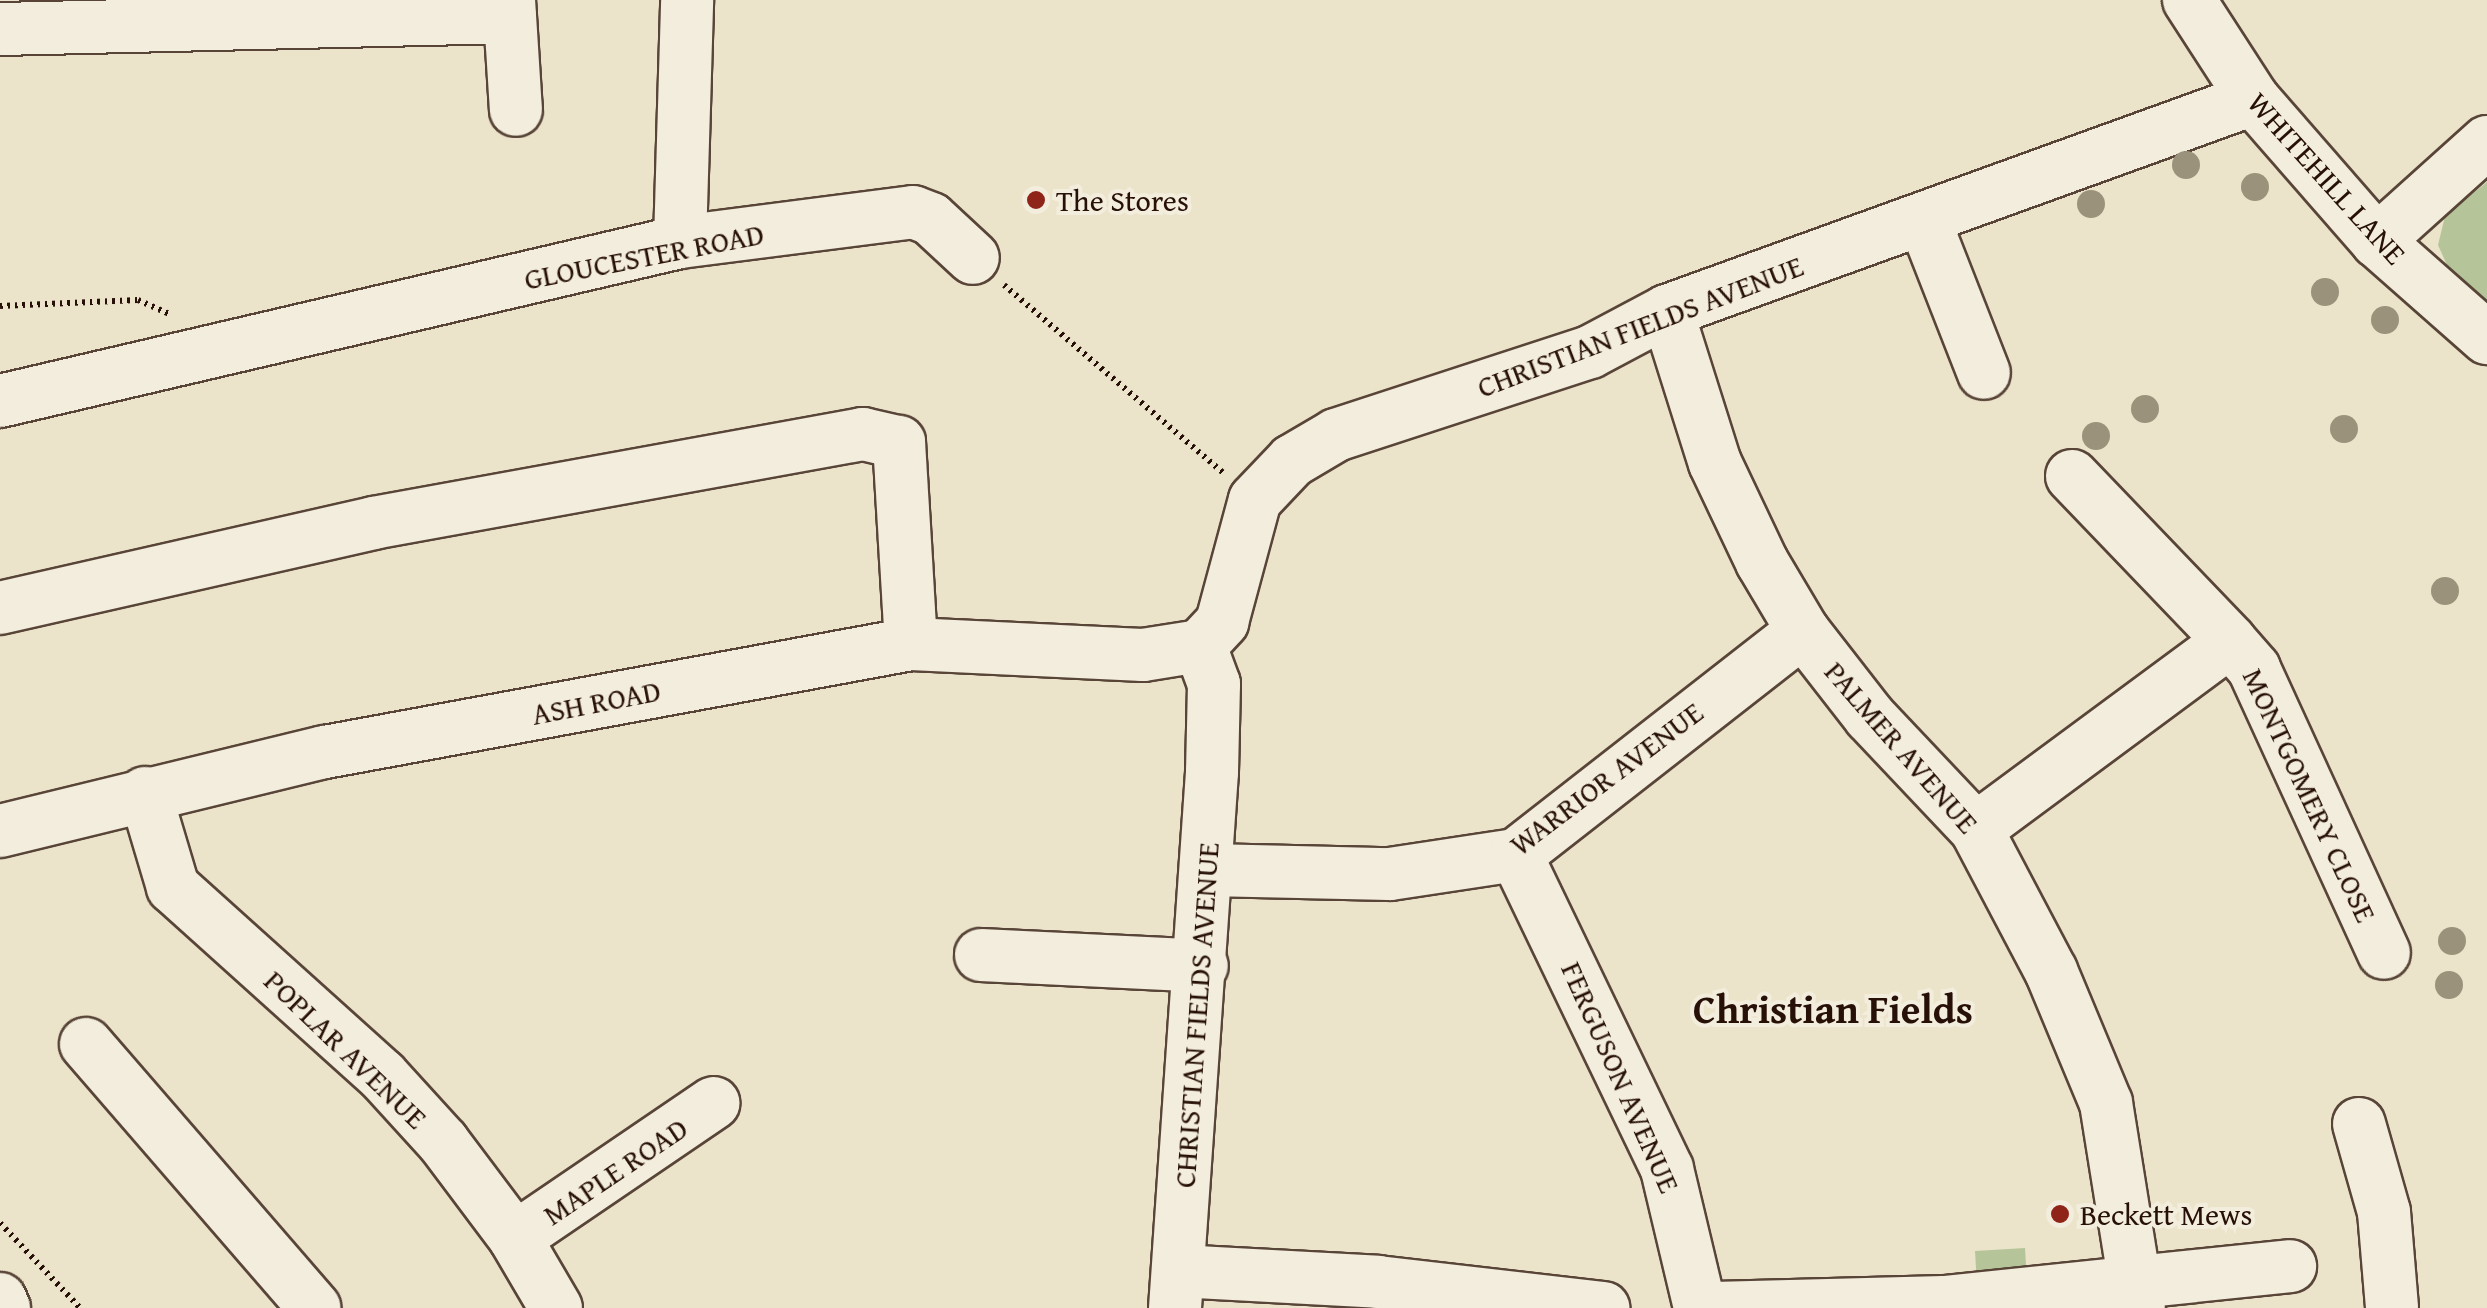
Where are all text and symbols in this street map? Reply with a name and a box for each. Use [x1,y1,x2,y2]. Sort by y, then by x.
street label: WHITEHILL LANE [2240,85,2414,271]
place label: The Stores [1056,182,1189,218]
marker: The Stores [1025,189,1047,211]
street label: GLOUCESTER ROAD [521,215,767,297]
street label: CHRISTIAN FIELDS AVENUE [1472,247,1808,405]
street label: PALMER AVENUE [1818,654,1986,840]
street label: MONTGOMERY CLOSE [2235,662,2385,928]
street label: ASH ROAD [529,672,663,732]
street label: WARRIOR AVENUE [1502,694,1710,862]
street label: CHRISTIAN FIELDS AVENUE [1166,841,1226,1189]
street label: FERGUSON AVENUE [1554,956,1688,1198]
street label: POPLAR AVENUE [257,962,435,1136]
district label: Christian Fields [1693,985,1973,1033]
street label: MAPLE ROAD [536,1110,694,1232]
place label: Beckett Mews [2080,1196,2252,1232]
marker: Beckett Mews [2049,1203,2071,1225]

